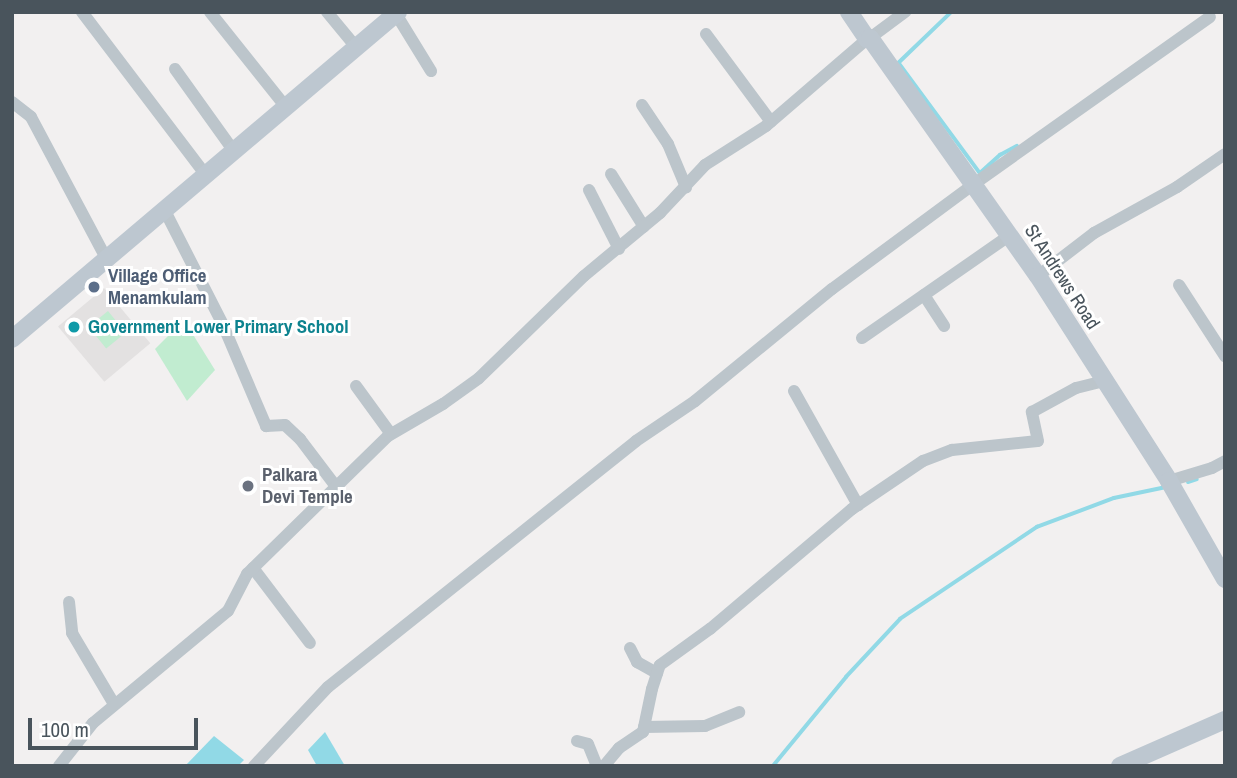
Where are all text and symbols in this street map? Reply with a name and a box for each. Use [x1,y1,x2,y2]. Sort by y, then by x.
street label: St Andrews Road [1019,220,1105,334]
place label: Village Office Menamkulam [108,265,207,309]
marker: Village Office Menamkulam [86,279,102,295]
place label: Government Lower Primary School [88,316,349,338]
marker: Government Lower Primary School [66,319,82,335]
place label: Palkara Devi Temple [262,464,353,508]
marker: Palkara Devi Temple [240,478,256,494]
scale bar [32,704,201,748]
text: 100 m [41,715,89,744]

